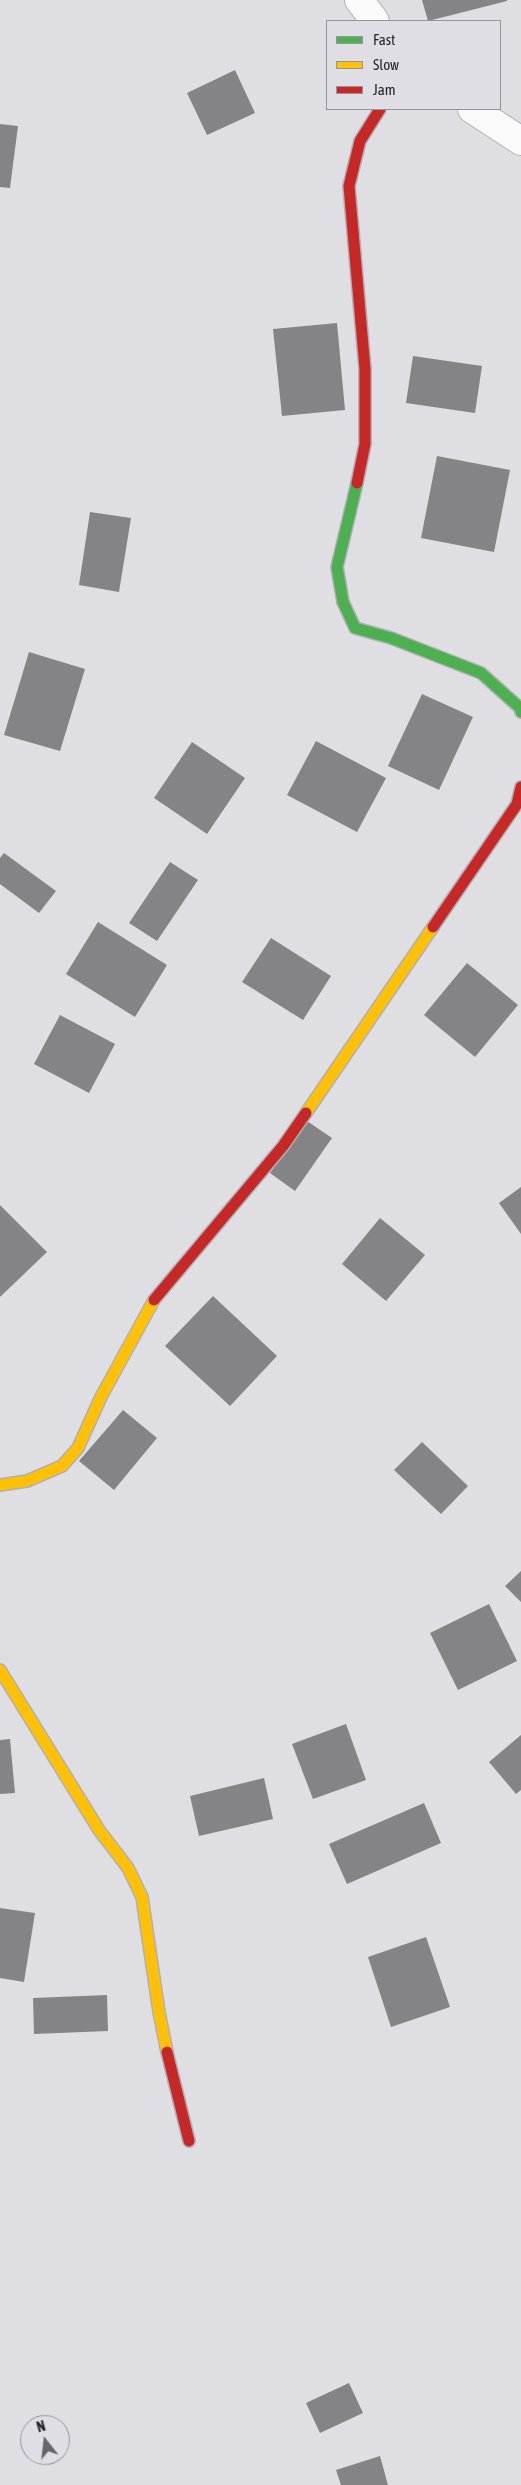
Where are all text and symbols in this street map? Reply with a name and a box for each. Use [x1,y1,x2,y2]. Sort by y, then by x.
legend [326,20,501,110]
text: Fast [373,31,395,48]
text: Slow [373,56,399,73]
text: Jam [373,81,396,98]
north arrow [20,2415,70,2465]
text: N [35,2418,47,2435]

